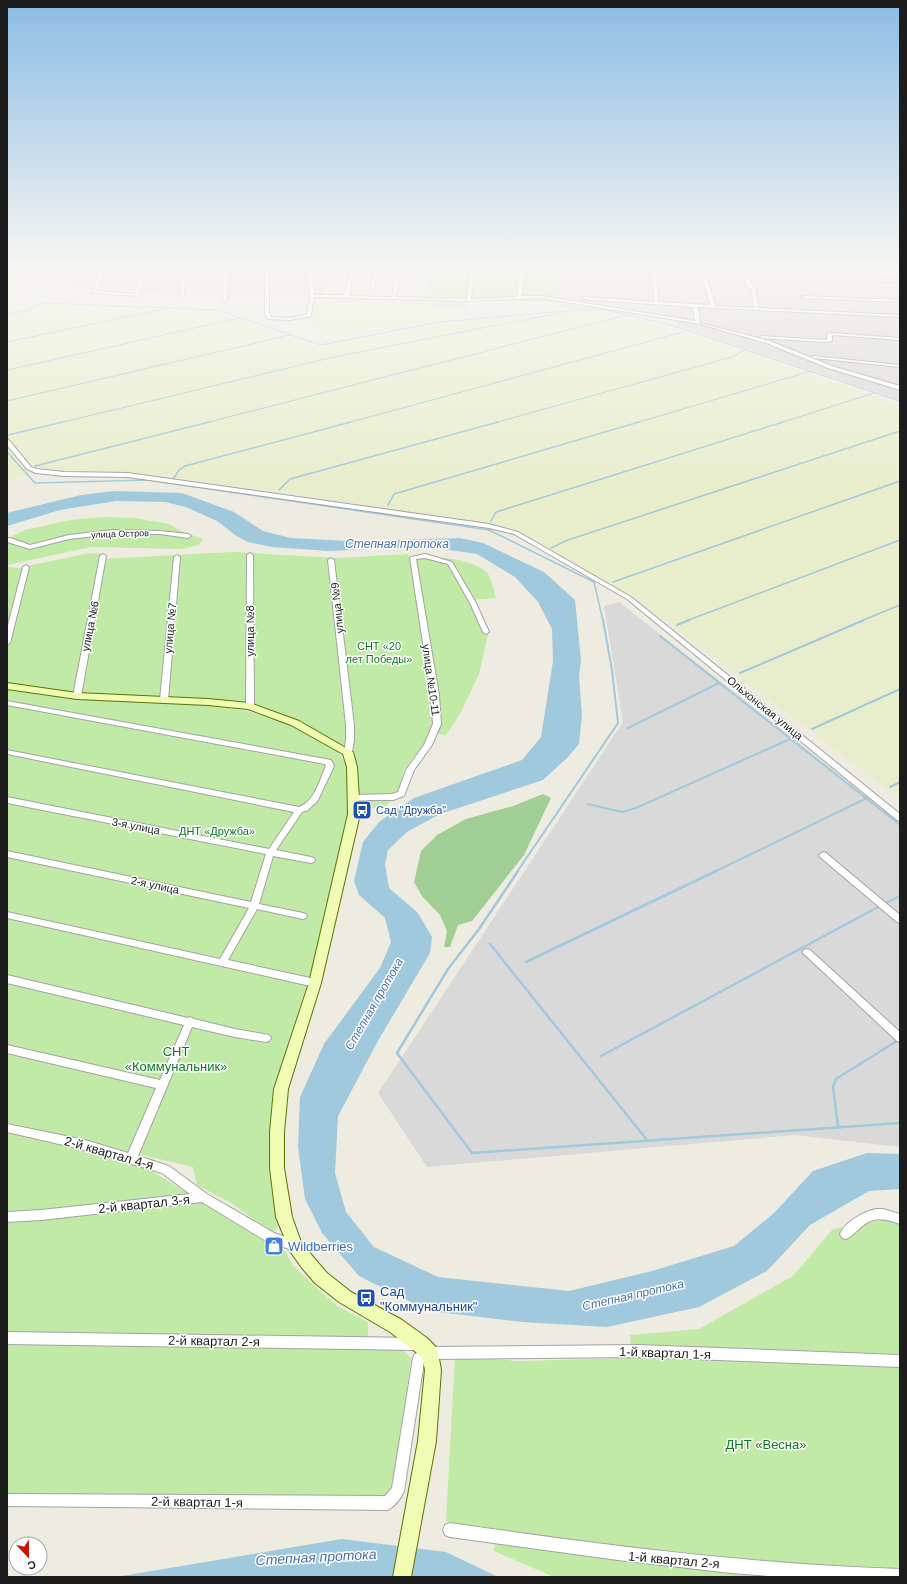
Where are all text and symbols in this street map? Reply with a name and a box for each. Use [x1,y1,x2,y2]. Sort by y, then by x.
street label: улица Остров [91,528,149,540]
water label: Степная протока [345,537,449,551]
street label: улица №9 [328,582,346,634]
street label: улица №6 [79,600,101,652]
street label: улица №7 [162,602,178,654]
street label: улица №8 [244,605,256,657]
park label: СНТ «20 лет Победы» [346,640,412,665]
street label: улица №10-11 [420,643,442,717]
street label: Ольхонская улица [725,674,806,743]
bus stop icon: Сад "Дружба" [351,799,373,821]
place label: Сад "Дружба" [376,804,446,816]
street label: 3-я улица [111,815,162,837]
park label: ДНТ «Дружба» [179,825,255,837]
street label: 2-я улица [130,874,181,896]
water label: Степная протока [342,955,406,1052]
park label: СНТ «Коммунальник» [125,1044,227,1074]
street label: 2-й квартал 4-я [63,1133,155,1173]
street label: 2-й квартал 3-я [98,1192,190,1216]
shop icon: Wildberries [263,1235,285,1257]
place label: Wildberries [288,1239,354,1254]
water label: Степная протока [581,1276,685,1313]
place label: Сад "Коммунальник" [380,1284,478,1314]
bus stop icon: Сад "Коммунальник" [355,1287,377,1309]
street label: 2-й квартал 2-я [168,1333,260,1349]
street label: 1-й квартал 1-я [619,1344,711,1362]
park label: ДНТ «Весна» [725,1437,807,1452]
street label: 2-й квартал 1-я [151,1494,243,1510]
north arrow [8,1536,48,1576]
water label: Степная протока [255,1546,377,1568]
street label: 1-й квартал 2-я [628,1549,720,1571]
text: С [26,1558,38,1572]

